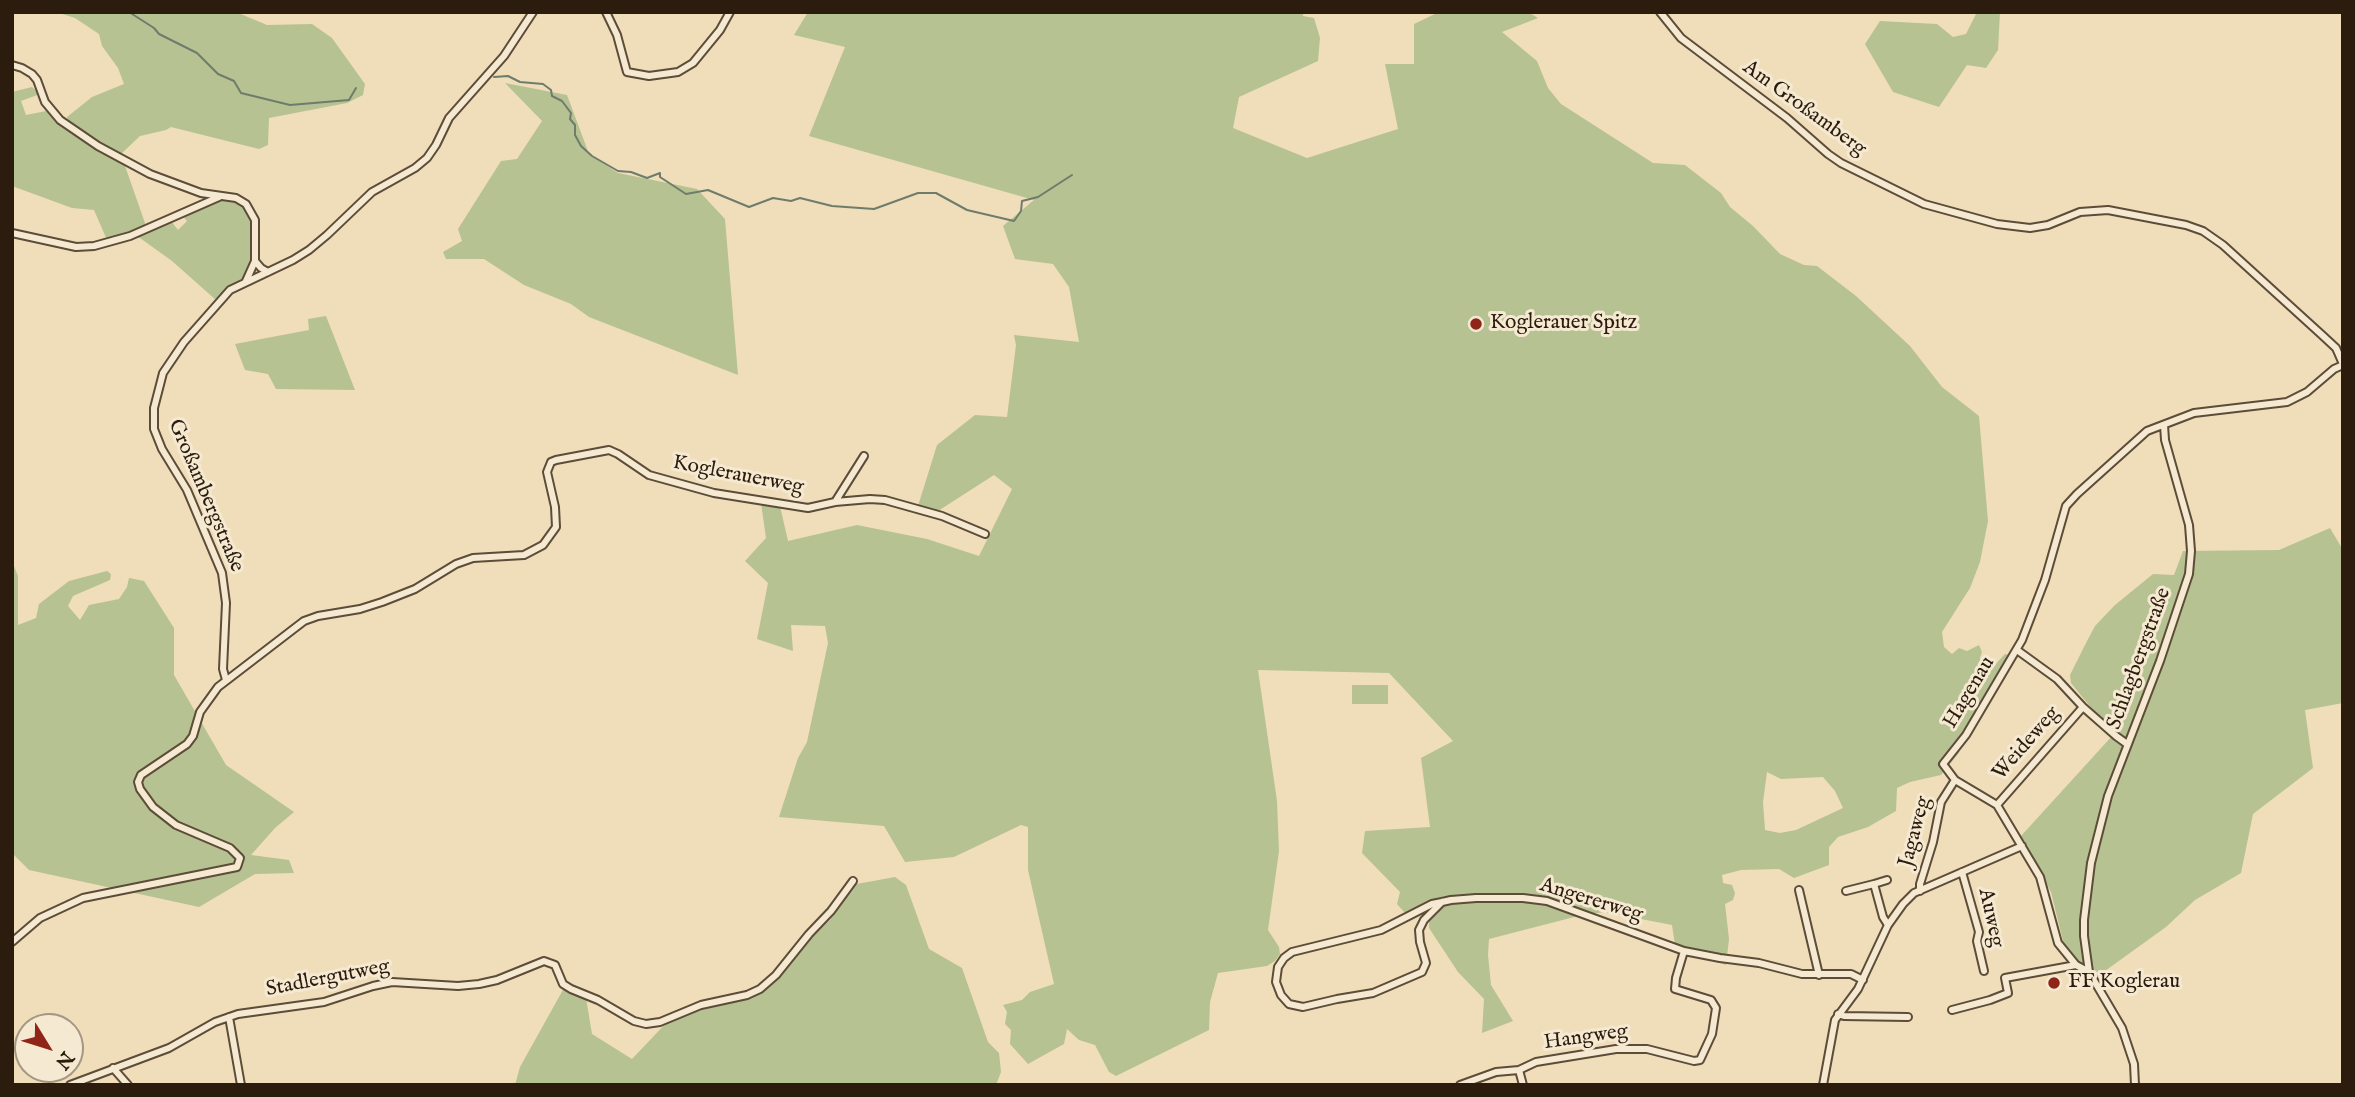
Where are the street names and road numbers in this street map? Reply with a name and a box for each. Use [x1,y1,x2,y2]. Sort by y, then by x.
street label: Am Großamberg [1737,56,1871,162]
street label: Großambergstraße [161,416,249,576]
street label: Koglerauerweg [670,451,806,501]
street label: Schlagbergstraße [2103,585,2177,733]
street label: Hagenau [1939,653,2001,733]
street label: Weideweg [1988,702,2066,786]
street label: Jagaweg [1895,794,1937,870]
street label: Angererweg [1537,873,1645,929]
street label: Auweg [1971,886,2009,950]
street label: Stadlergutweg [264,955,392,1003]
street label: Hangweg [1542,1020,1630,1056]

